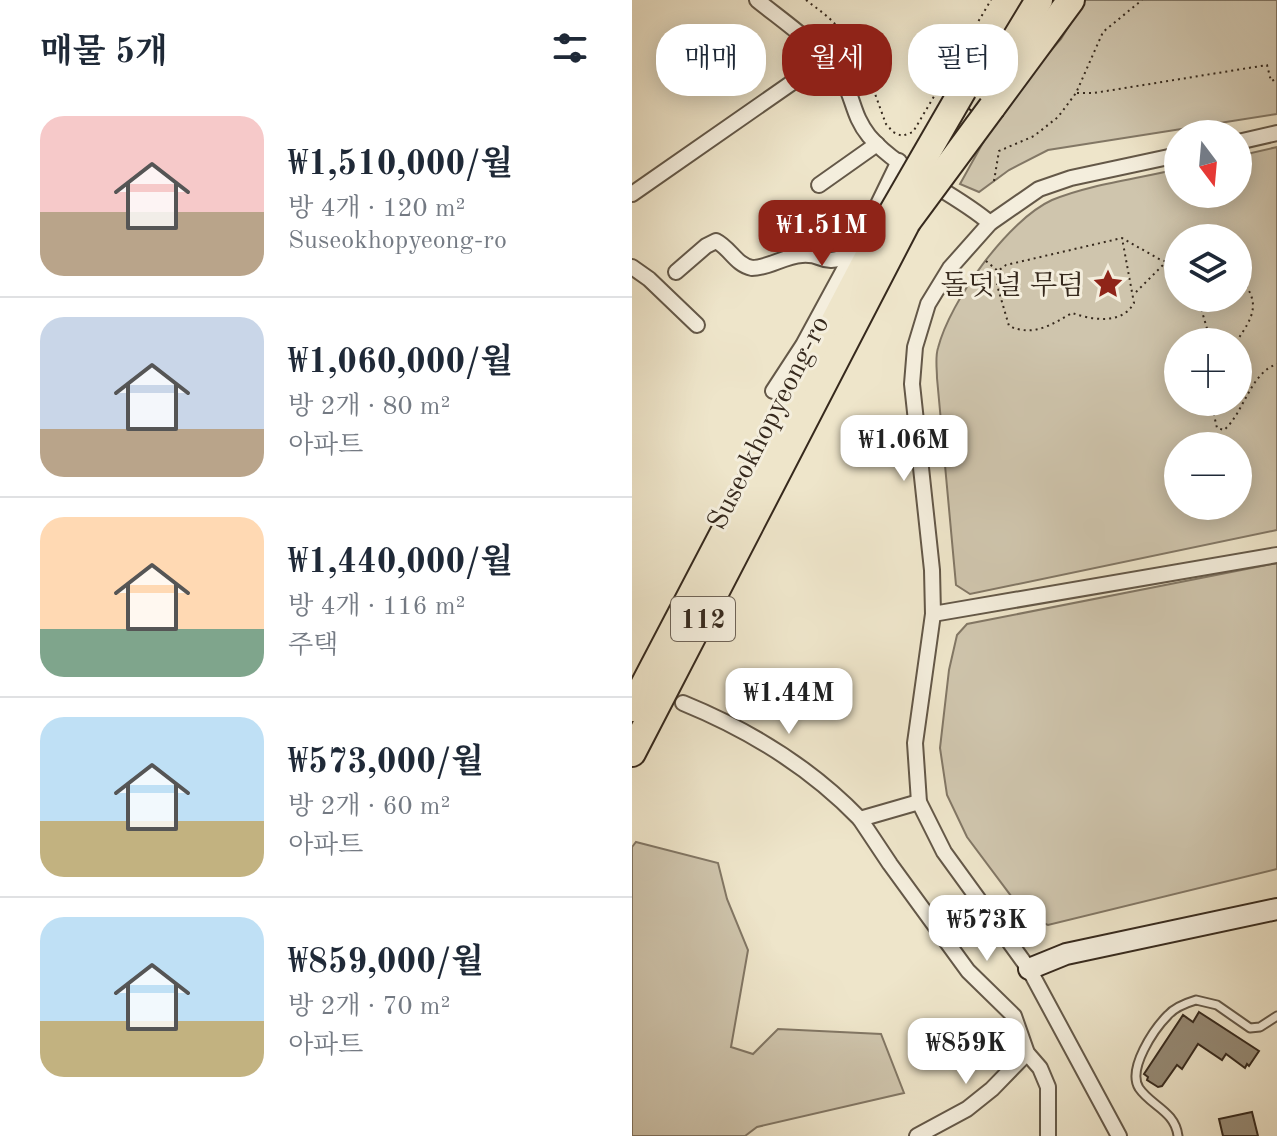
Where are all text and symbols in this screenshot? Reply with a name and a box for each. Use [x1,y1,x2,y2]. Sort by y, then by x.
chip: 매매 [656,24,766,96]
chip: 월세 [782,24,892,96]
chip: 필터 [908,24,1018,96]
icon: filters [548,26,592,70]
text: 매물 5개 [40,36,168,70]
north arrow [1164,120,1252,208]
map controls [1164,120,1252,520]
icon: home [104,148,200,244]
text: ₩1,510,000/월 [288,148,513,182]
text: 방 4개 · 120 m² [288,196,465,222]
pin: ₩1.51M [757,200,887,268]
text: ₩1.51M [777,213,867,239]
button: layers [1164,224,1252,312]
text: Suseokhopyeong-ro [288,228,507,254]
place icon: 돌덧널 무덤 [1091,267,1125,301]
place label: 돌덧널 무덤 [941,271,1084,301]
street label: Suseokhopyeong-ro [704,312,836,535]
button: + [1164,328,1252,416]
text: ₩1,060,000/월 [288,346,513,380]
icon: home [104,349,200,445]
text: 방 2개 · 80 m² [288,394,450,420]
pin: ₩1.06M [839,415,969,483]
text: ₩1.06M [859,428,949,454]
button: − [1164,432,1252,520]
text: 아파트 [288,433,363,459]
text: ₩1,440,000/월 [288,546,513,580]
icon: home [104,549,200,645]
text: 방 4개 · 116 m² [288,594,465,620]
road number: 112 [671,597,735,641]
text: 주택 [288,633,338,659]
pin: ₩1.44M [724,668,854,736]
text: ₩1.44M [744,681,834,707]
text: ₩573,000/월 [288,746,484,780]
icon: home [104,749,200,845]
text: 방 2개 · 60 m² [288,794,450,820]
text: 아파트 [288,833,363,859]
pin: ₩573K [931,895,1043,963]
text: ₩573K [947,908,1027,934]
text: ₩859,000/월 [288,946,484,980]
icon: home [104,949,200,1045]
text: 방 2개 · 70 m² [288,994,450,1020]
pin: ₩859K [910,1018,1022,1086]
text: ₩859K [926,1031,1006,1057]
text: 아파트 [288,1033,363,1059]

